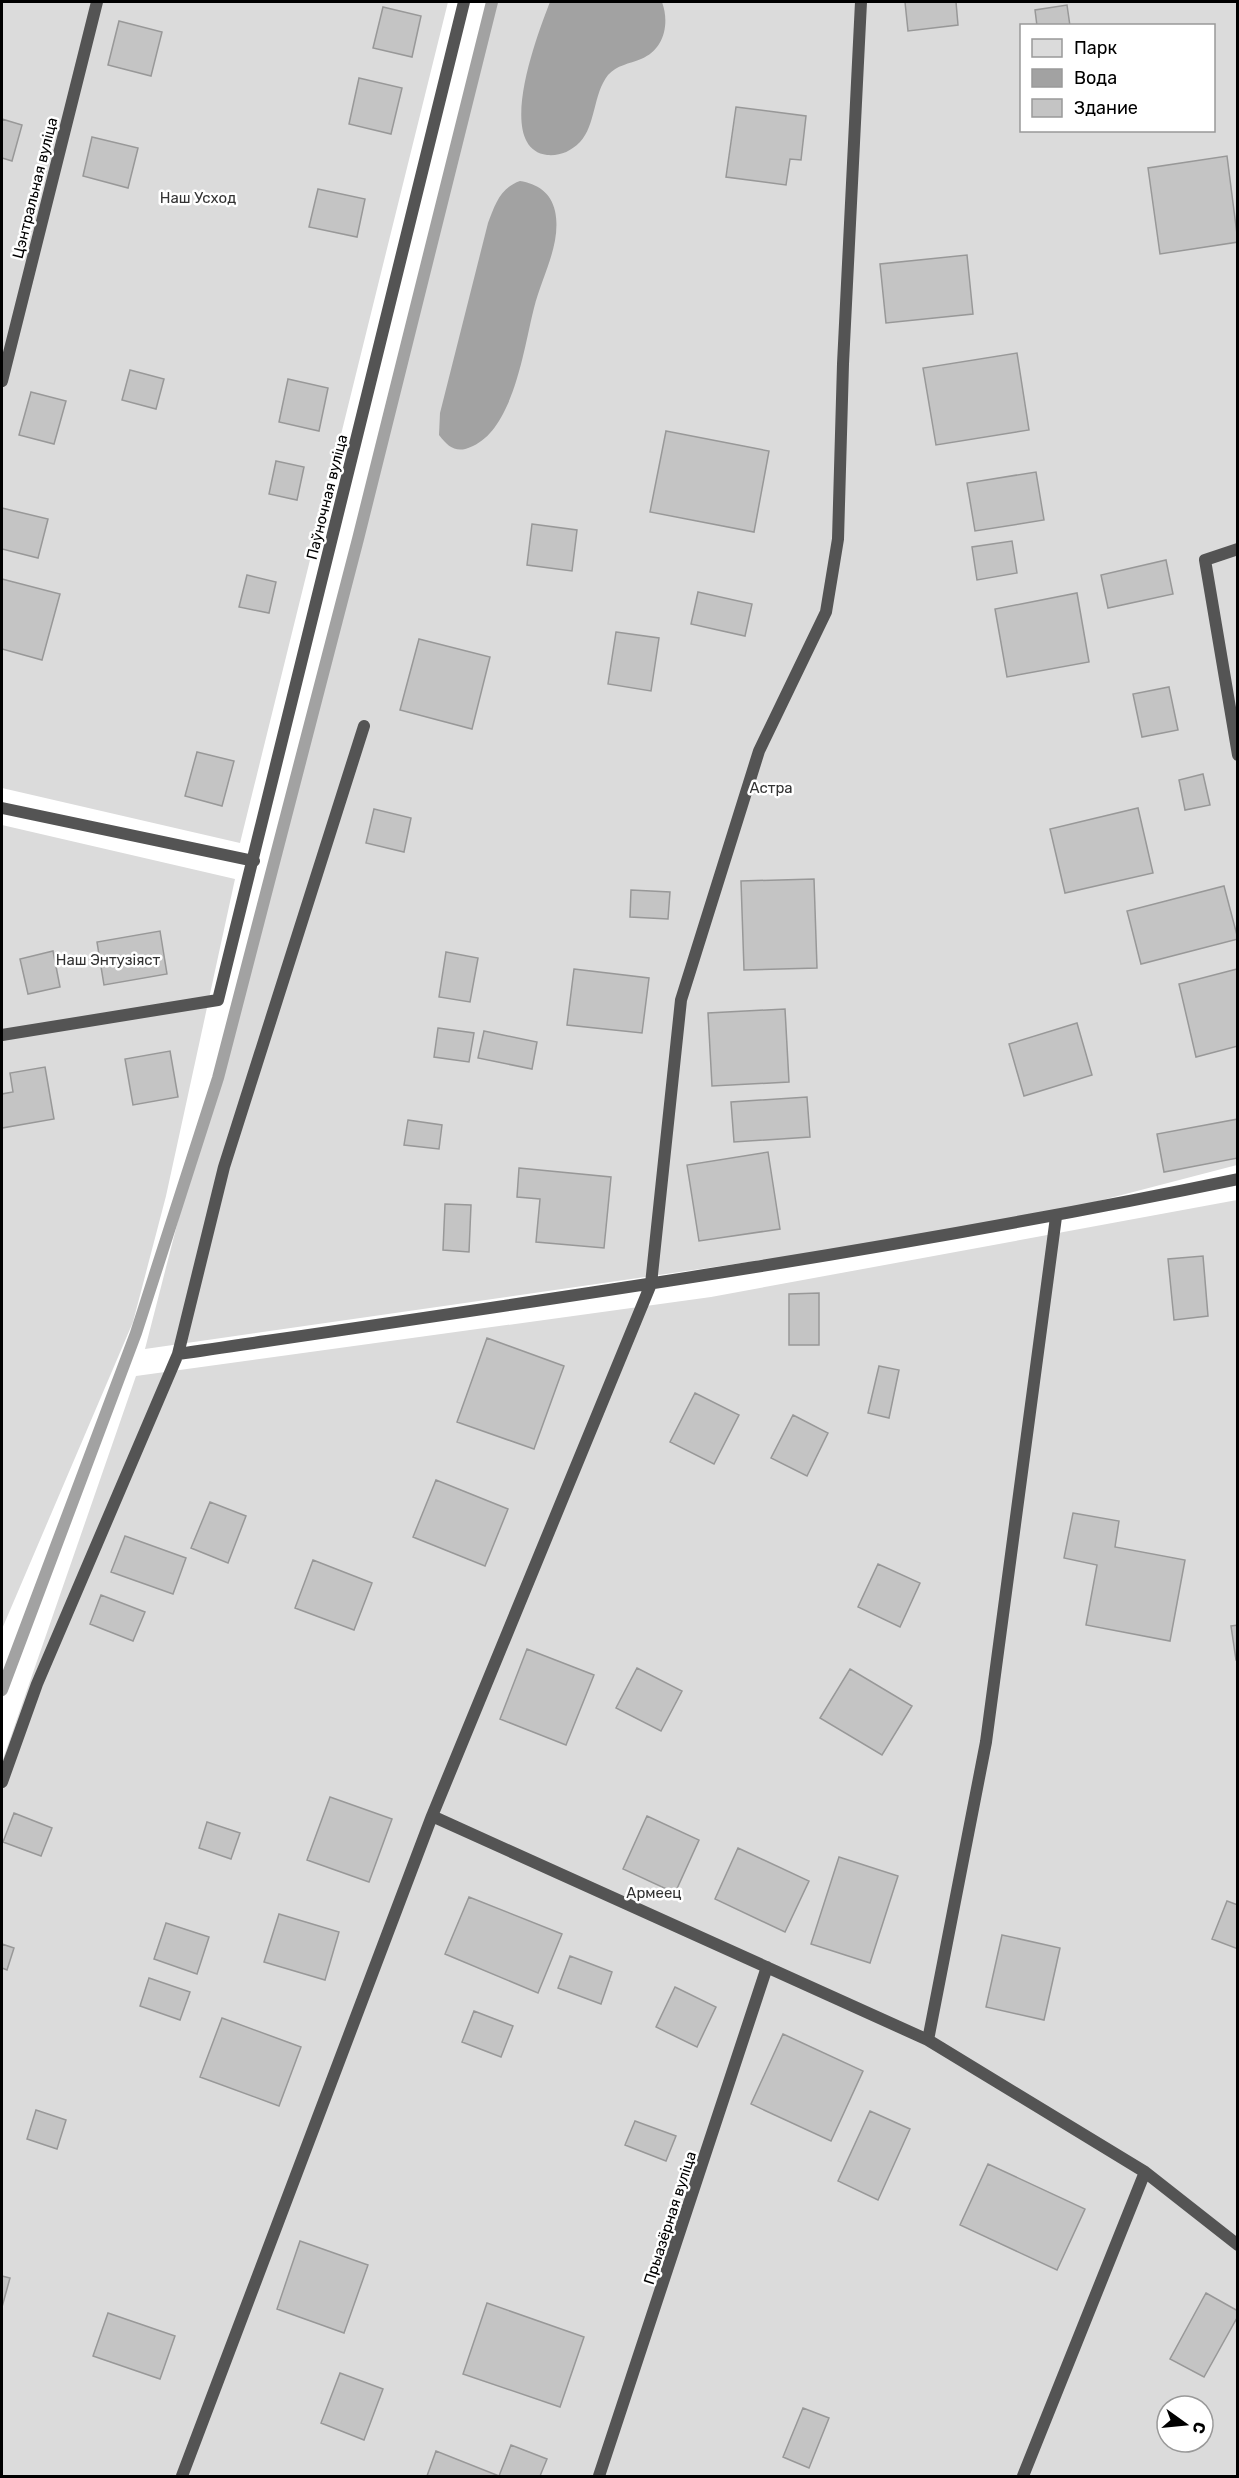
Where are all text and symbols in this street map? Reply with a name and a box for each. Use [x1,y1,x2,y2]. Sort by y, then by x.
legend [1020,24,1215,132]
text: Парк [1074,37,1118,59]
text: Вода [1074,67,1117,89]
text: Здание [1074,97,1138,119]
street label: Цэнтральная вуліца [9,116,61,260]
park label: Наш Усход [160,189,236,207]
street label: Паўночная вуліца [303,432,351,562]
park label: Астра [749,779,793,797]
park label: Наш Энтузіяст [56,951,161,969]
park label: Армеец [626,1884,682,1902]
street label: Прыазёрная вуліца [640,2149,700,2287]
north arrow [1155,2394,1215,2454]
text: С [1188,2420,1210,2436]

